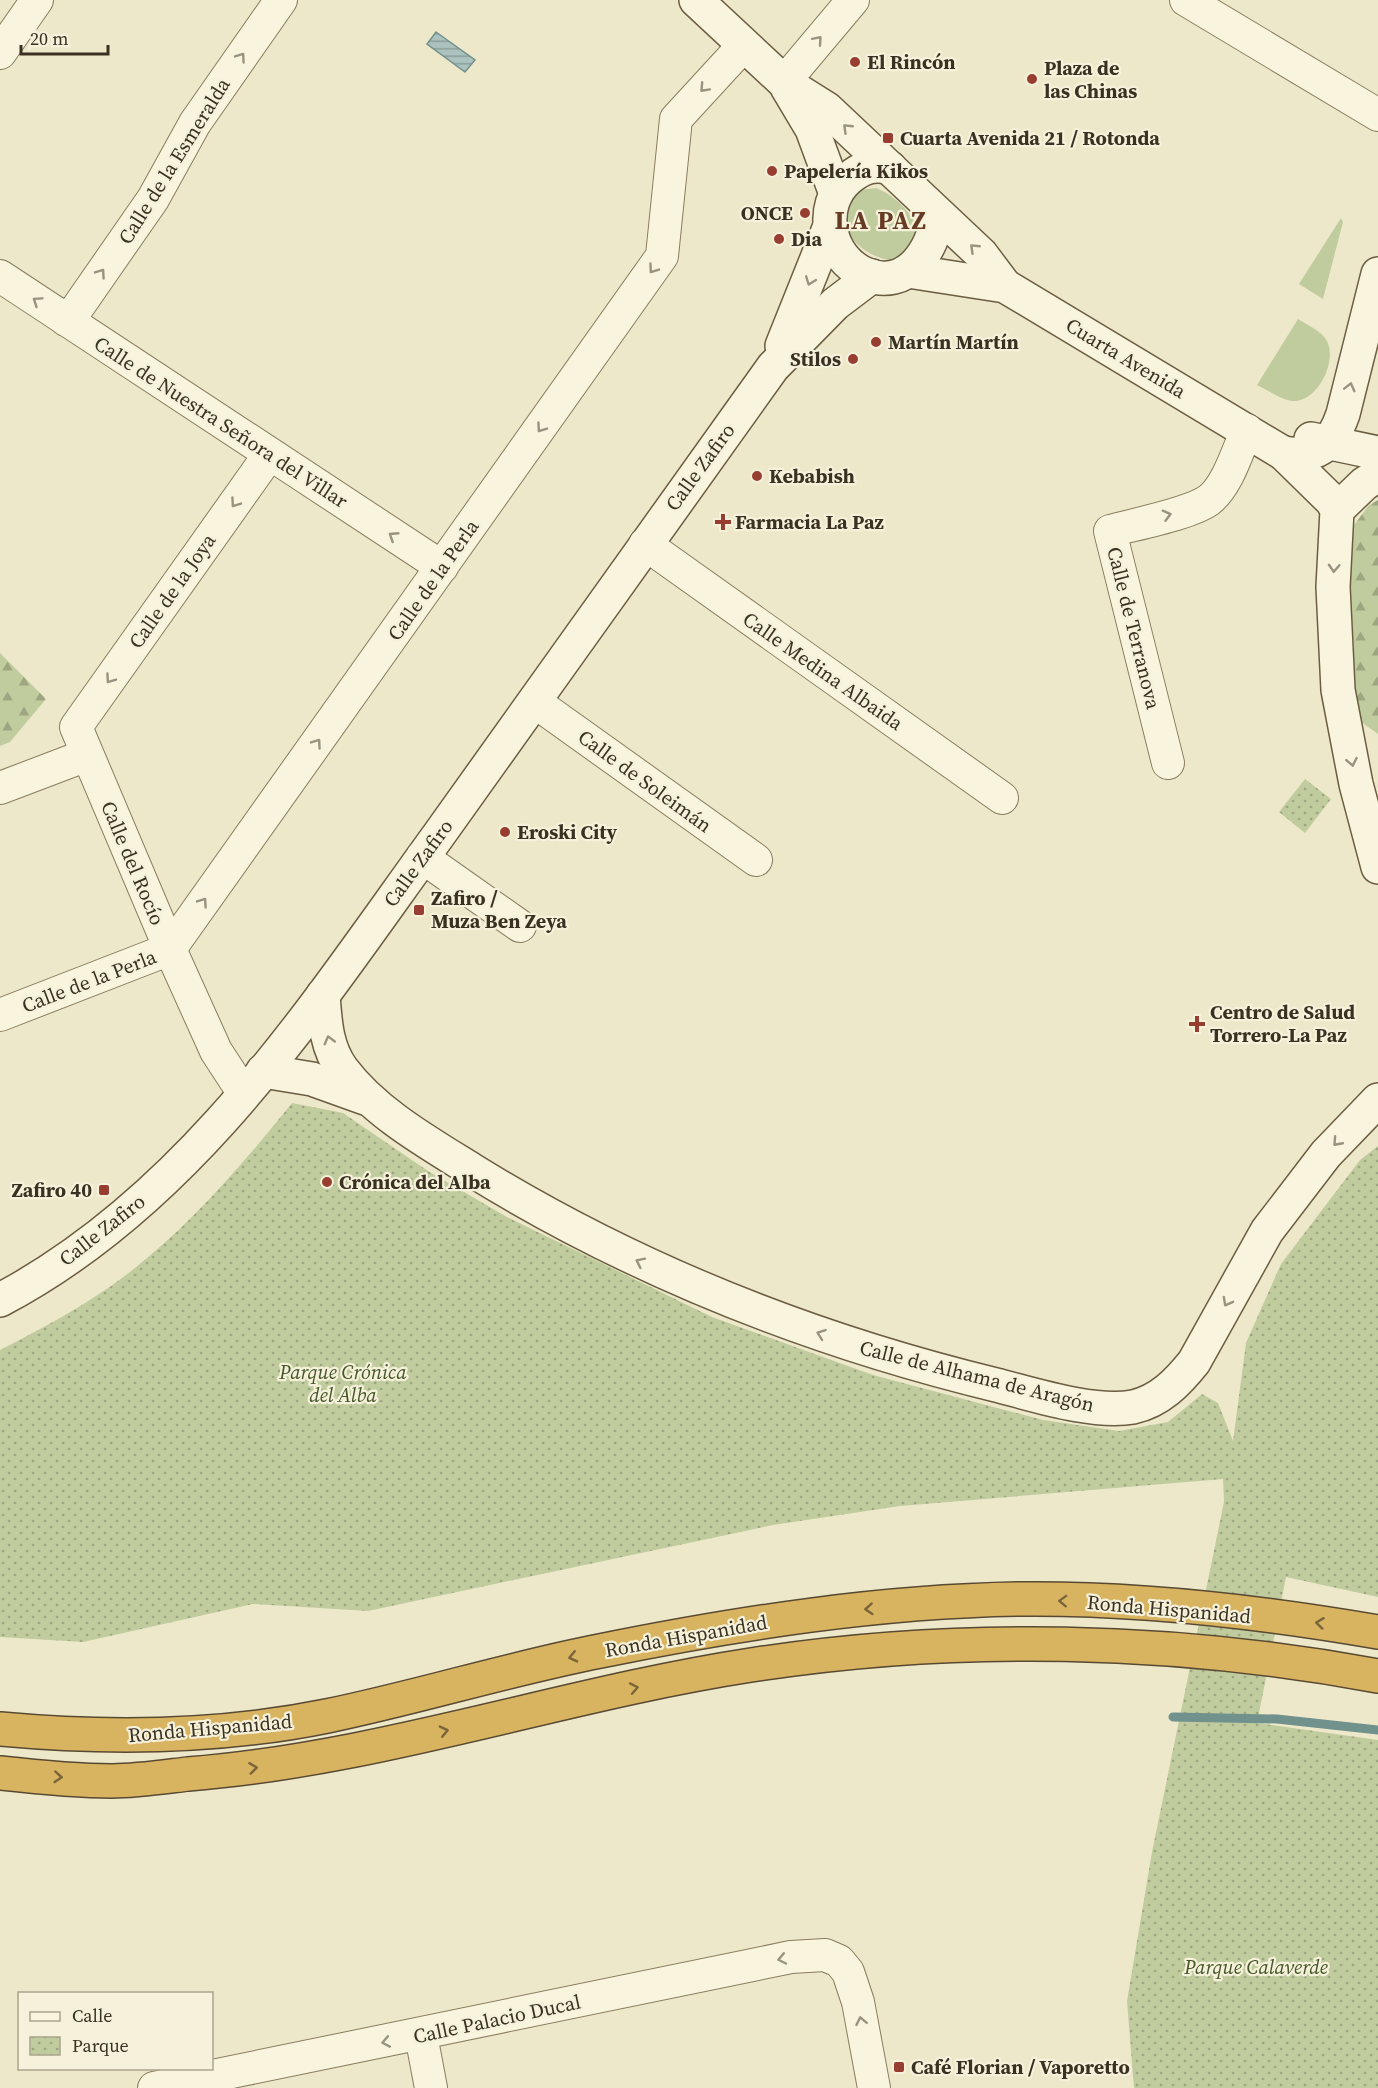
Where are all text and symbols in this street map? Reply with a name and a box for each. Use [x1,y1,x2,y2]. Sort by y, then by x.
scale bar [21,18,108,56]
text: 20 m [30,26,68,51]
one-way arrow [811,37,822,47]
place label: El Rincón [867,48,956,76]
one-way arrow [234,52,245,63]
place label: Plaza de las Chinas [1044,54,1137,105]
marker: El Rincón [848,55,862,69]
street label: Calle de la Esmeralda [112,72,237,249]
marker: Plaza de las Chinas [1025,72,1039,86]
one-way arrow [701,81,712,92]
one-way arrow [844,124,854,135]
place label: Cuarta Avenida 21 / Rotonda [900,124,1160,152]
marker: Cuarta Avenida 21 / Rotonda [881,131,895,145]
place label: Papelería Kikos [784,157,928,185]
marker: Papelería Kikos [765,164,779,178]
place label: ONCE [741,199,793,227]
district label: LA PAZ [835,202,927,238]
marker: ONCE [798,206,812,220]
place label: Dia [791,225,822,253]
marker: Dia [772,232,786,246]
one-way arrow [970,244,981,255]
one-way arrow [649,262,660,273]
one-way arrow [94,269,105,280]
one-way arrow [804,275,817,286]
one-way arrow [33,297,44,308]
street label: Cuarta Avenida [1061,311,1192,405]
place label: Martín Martín [888,328,1019,356]
street label: Calle de Nuestra Señora del Villar [89,329,354,515]
marker: Martín Martín [869,335,883,349]
place label: Stilos [790,345,841,373]
marker: Stilos [846,352,860,366]
one-way arrow [1343,383,1356,393]
street label: Calle Zafiro [659,417,741,517]
one-way arrow [537,421,548,432]
place label: Kebabish [769,462,855,490]
marker: Kebabish [750,469,764,483]
one-way arrow [231,496,242,507]
place label: Farmacia La Paz [735,508,884,536]
one-way arrow [1161,510,1172,522]
street label: Calle de la Perla [381,513,486,646]
marker: Farmacia La Paz [716,515,730,529]
street label: Calle de la Joya [122,527,222,654]
one-way arrow [389,531,399,543]
street label: Calle de Terranova [1100,544,1168,713]
one-way arrow [1327,564,1340,573]
street label: Calle Medina Albaida [737,605,909,737]
one-way arrow [106,672,117,683]
street label: Calle de Soleimán [572,723,718,839]
one-way arrow [310,738,321,749]
one-way arrow [1345,757,1358,767]
street label: Calle del Rocío [94,797,172,929]
street label: Calle Zafiro [377,813,459,913]
place label: Eroski City [517,818,617,846]
marker: Eroski City [498,825,512,839]
place label: Zafiro / Muza Ben Zeya [431,884,567,935]
one-way arrow [196,897,207,908]
marker: Zafiro / Muza Ben Zeya [412,903,426,917]
street label: Calle de la Perla [18,942,161,1020]
place label: Centro de Salud Torrero-La Paz [1210,998,1355,1049]
marker: Centro de Salud Torrero-La Paz [1188,1015,1206,1033]
one-way arrow [323,1035,336,1045]
one-way arrow [1333,1135,1344,1146]
place label: Crónica del Alba [339,1168,491,1196]
marker: Crónica del Alba [320,1175,334,1189]
place label: Zafiro 40 [11,1176,92,1204]
marker: Zafiro 40 [97,1183,111,1197]
street label: Calle Zafiro [53,1188,151,1272]
one-way arrow [635,1257,646,1269]
one-way arrow [1222,1296,1234,1307]
one-way arrow [816,1329,827,1342]
street label: Calle de Alhama de Aragón [857,1333,1097,1419]
park label: Parque Crónica del Alba [278,1358,407,1409]
street label: Ronda Hispanidad [1086,1588,1253,1630]
one-way arrow [1059,1594,1068,1607]
one-way arrow [864,1602,873,1615]
street label: Ronda Hispanidad [603,1608,770,1664]
one-way arrow [1316,1617,1325,1630]
one-way arrow [568,1650,578,1663]
one-way arrow [629,1682,639,1695]
street label: Ronda Hispanidad [127,1707,294,1749]
one-way arrow [439,1725,449,1738]
one-way arrow [248,1762,257,1775]
one-way arrow [54,1771,63,1784]
one-way arrow [778,1952,788,1965]
park label: Parque Calaverde [1183,1953,1328,1981]
street label: Calle Palacio Ducal [411,1988,583,2050]
legend [18,1992,213,2070]
text: Calle [72,2003,112,2028]
one-way arrow [855,2017,868,2027]
text: Parque [72,2033,129,2058]
one-way arrow [381,2035,391,2048]
place label: Café Florian / Vaporetto [911,2053,1130,2081]
marker: Café Florian / Vaporetto [892,2060,906,2074]

